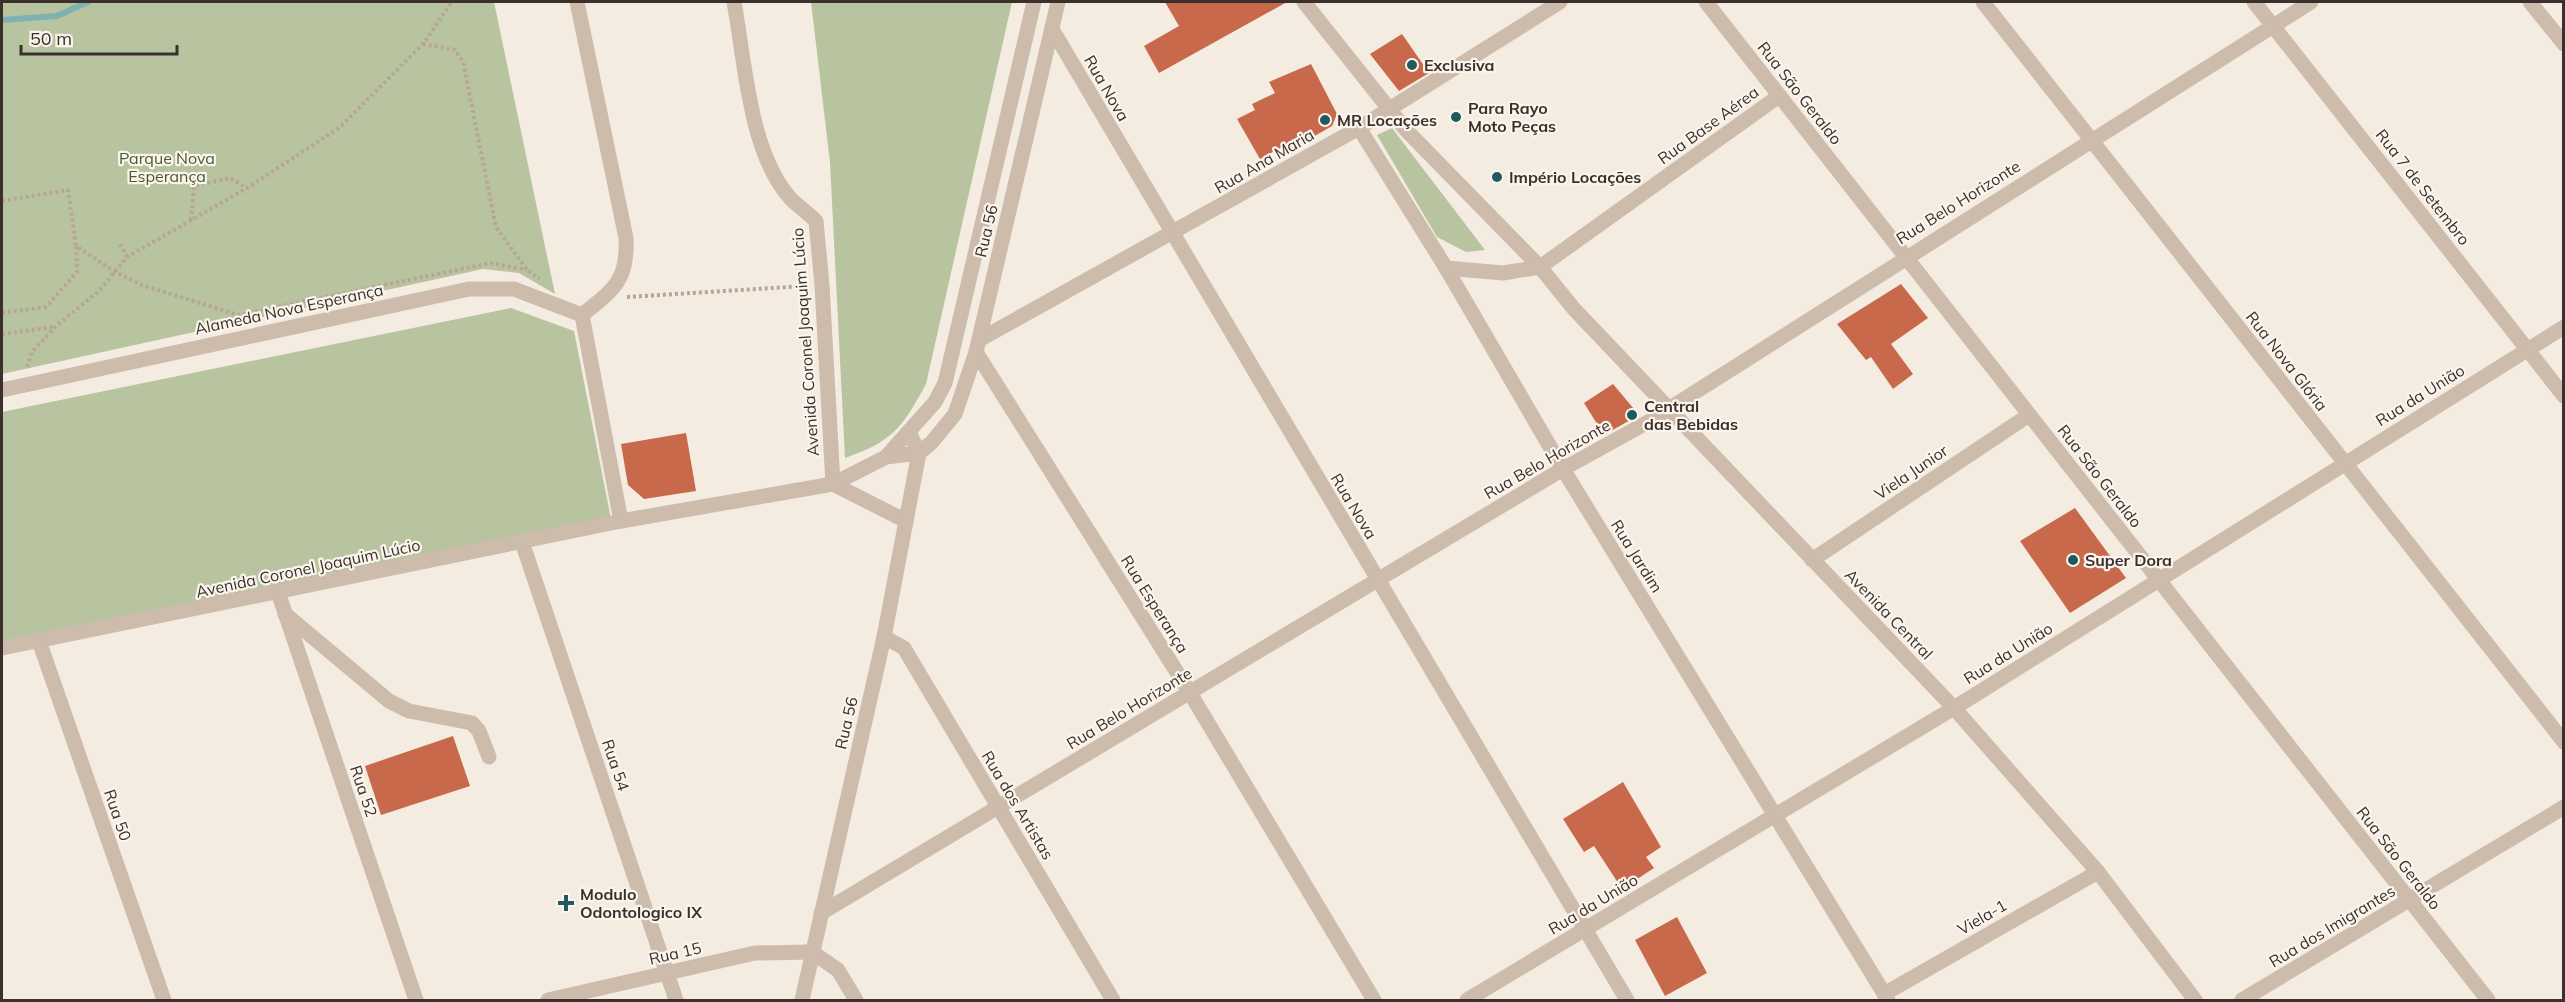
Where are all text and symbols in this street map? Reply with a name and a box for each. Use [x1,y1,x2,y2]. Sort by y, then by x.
scale bar [21,18,177,56]
text: 50 m [30,27,72,50]
street label: Rua São Geraldo [1754,38,1846,148]
street label: Rua Nova [1080,51,1134,125]
place label: Exclusiva [1424,55,1495,75]
marker: Exclusiva [1405,58,1419,72]
street label: Rua Base Aérea [1654,82,1762,168]
place label: Para Rayo Moto Peças [1468,98,1556,136]
place label: MR Locações [1337,110,1437,130]
marker: Para Rayo Moto Peças [1449,110,1463,124]
marker: MR Locações [1318,113,1332,127]
street label: Rua Ana Maria [1211,124,1317,198]
street label: Rua 7 de Setembro [2371,125,2475,249]
park label: Parque Nova Esperança [119,148,215,186]
street label: Rua Belo Horizonte [1892,156,2024,248]
place label: Império Locações [1509,167,1641,187]
marker: Império Locações [1490,170,1504,184]
street label: Rua 56 [970,203,1002,259]
street label: Avenida Coronel Joaquim Lúcio [787,227,823,457]
street label: Alameda Nova Esperança [193,279,385,339]
street label: Rua Nova Glória [2242,307,2332,415]
street label: Rua da União [2372,360,2468,430]
place label: Central das Bebidas [1644,396,1738,434]
marker: Central das Bebidas [1625,408,1639,422]
street label: Rua Belo Horizonte [1480,415,1614,503]
street label: Rua São Geraldo [2054,421,2146,531]
street label: Viela Junior [1871,440,1952,504]
street label: Rua Nova [1327,470,1381,542]
street label: Rua Jardim [1607,516,1667,596]
street label: Avenida Coronel Joaquim Lúcio [194,534,422,602]
place label: Super Dora [2085,550,2172,570]
street label: Rua Esperança [1117,551,1193,657]
marker: Super Dora [2066,553,2080,567]
street label: Avenida Central [1841,565,1937,663]
street label: Rua da União [1960,618,2056,688]
street label: Rua Belo Horizonte [1063,663,1195,753]
street label: Rua 56 [830,695,862,751]
street label: Rua 54 [598,737,634,794]
street label: Rua dos Artistas [978,747,1058,863]
street label: Rua 52 [346,763,382,819]
street label: Rua 50 [100,787,136,843]
street label: Rua São Geraldo [2353,803,2445,913]
street label: Rua da União [1545,869,1641,939]
street label: Rua dos Imigrantes [2265,880,2399,972]
place label: Modulo Odontologico IX [580,884,702,922]
marker: Modulo Odontologico IX [557,894,575,912]
street label: Viela-1 [1954,895,2010,939]
street label: Rua 15 [647,937,703,969]

